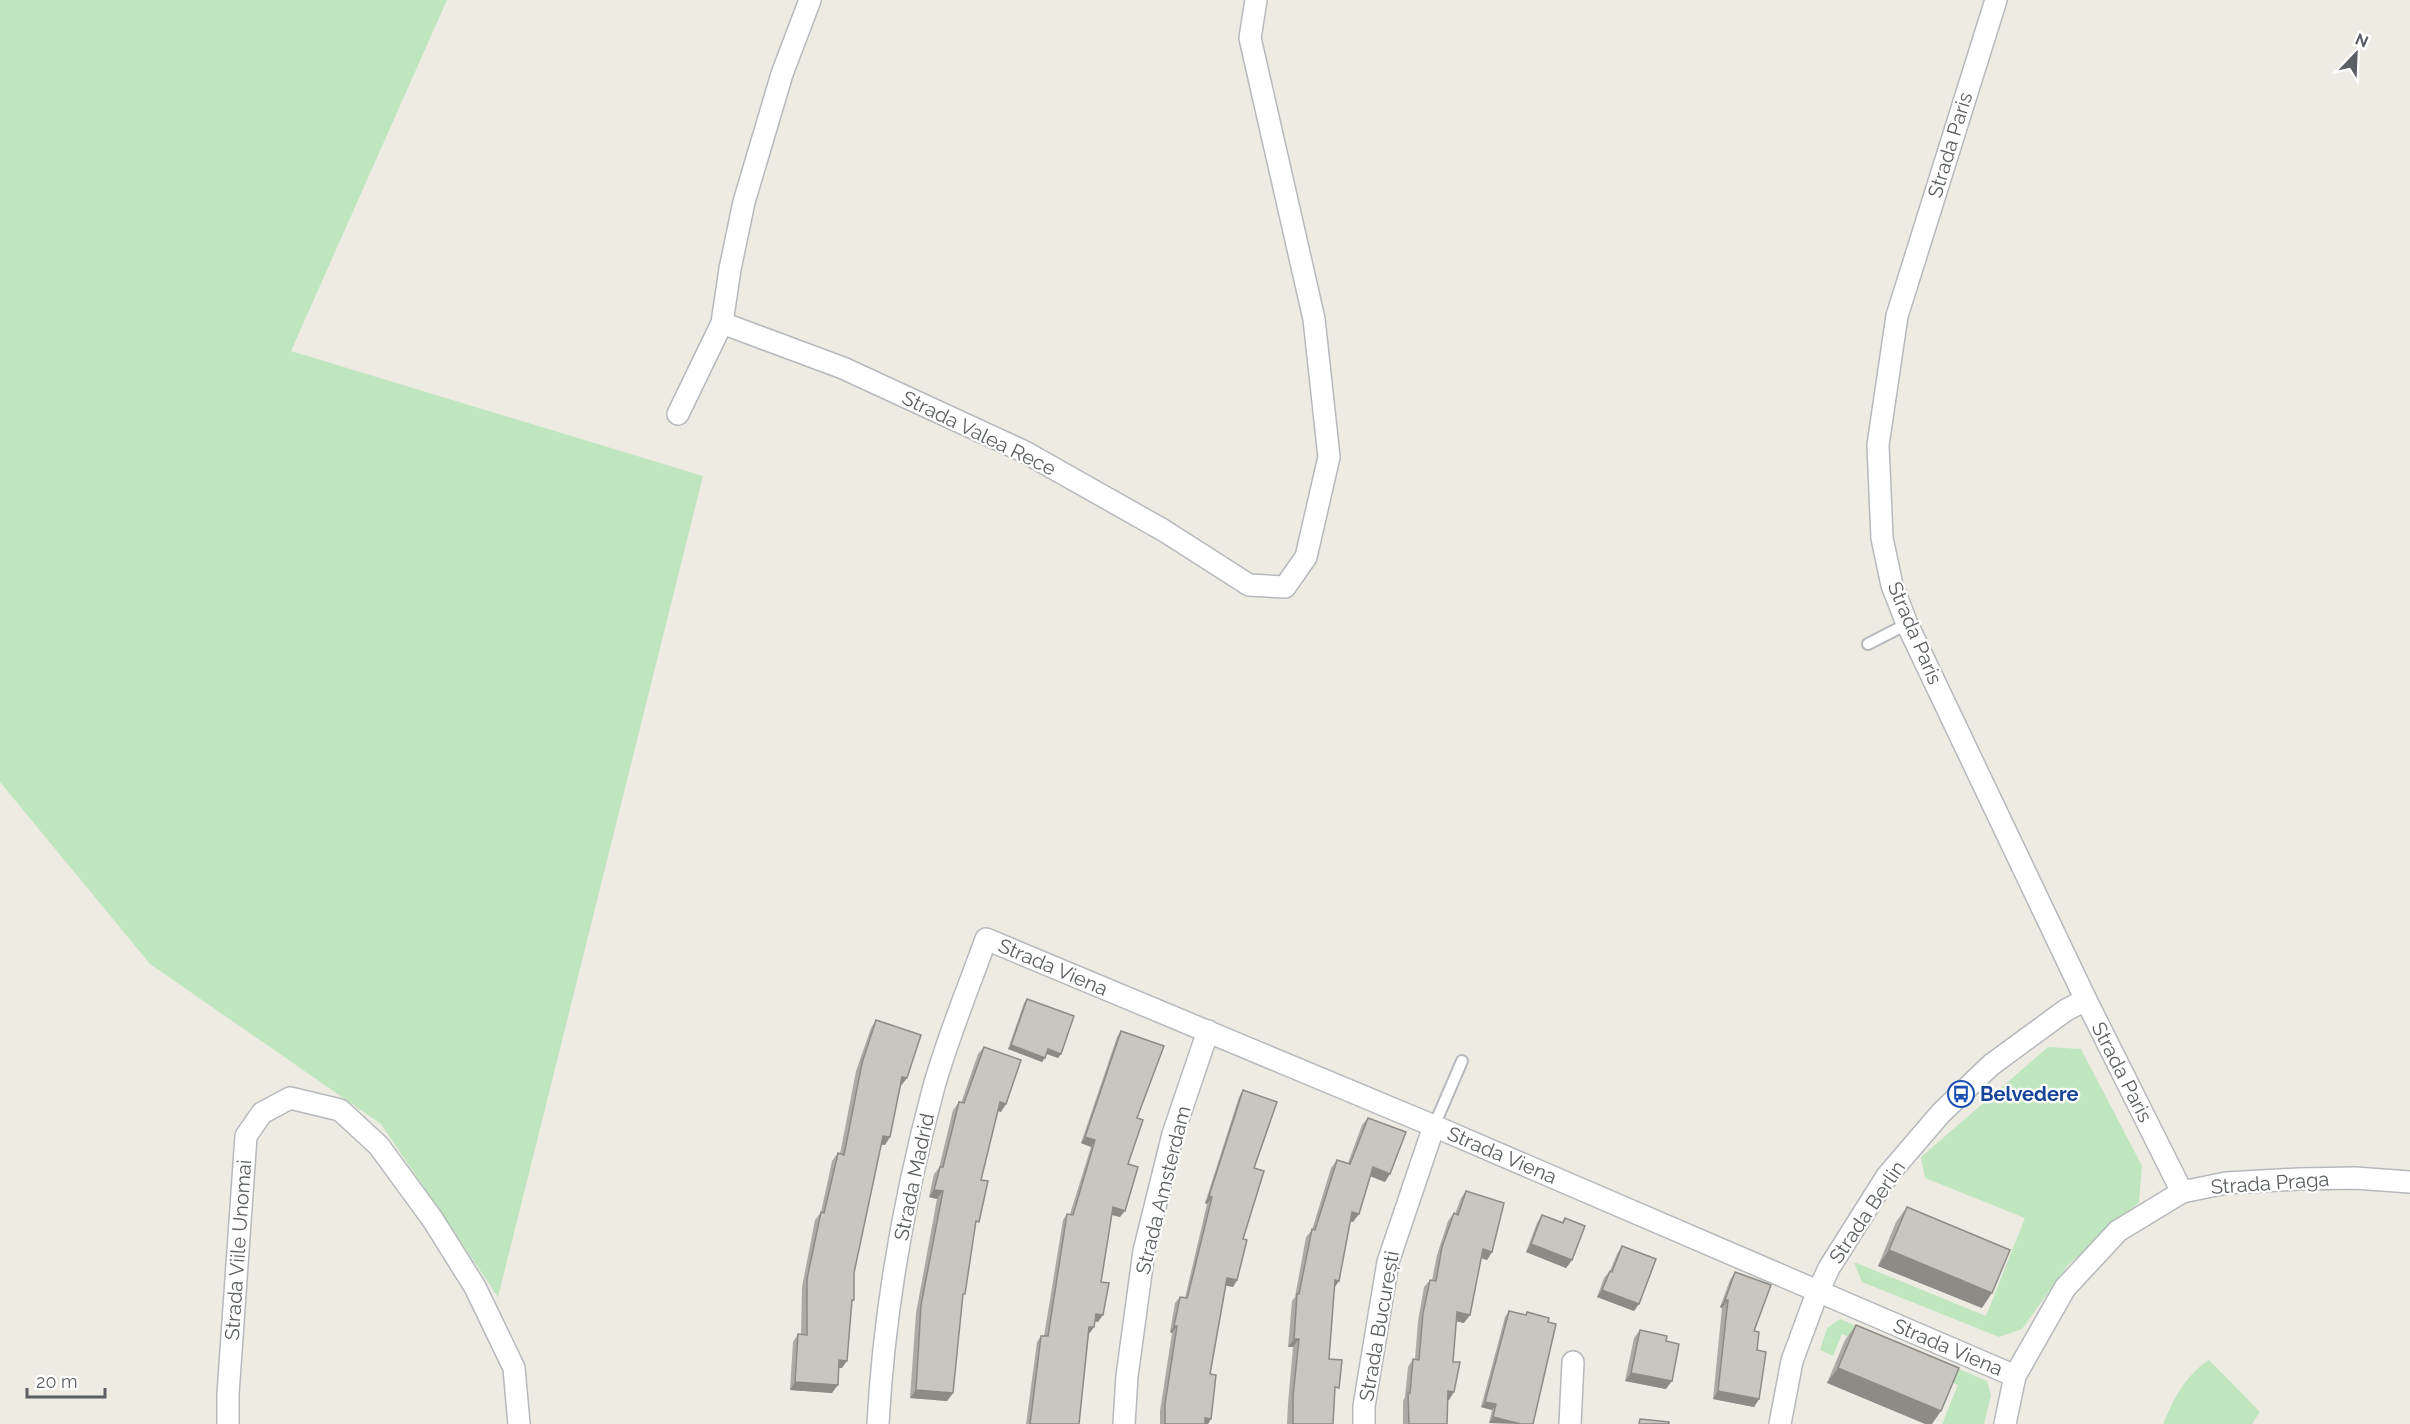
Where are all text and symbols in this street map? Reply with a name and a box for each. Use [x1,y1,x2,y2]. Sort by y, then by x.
north arrow [2326,24,2386,84]
text: N [2352,30,2371,52]
street label: Strada Paris [1923,89,1977,201]
street label: Strada Valea Rece [898,385,1060,481]
street label: Strada Paris [1883,578,1947,688]
street label: Strada Viena [995,933,1111,1001]
street label: Strada Paris [2087,1018,2157,1126]
bus stop icon: Belvedere [1946,1079,1976,1109]
place label: Belvedere [1980,1082,2079,1106]
street label: Strada Amsterdam [1130,1103,1196,1277]
street label: Strada Madrid [889,1111,939,1243]
street label: Strada Viena [1444,1121,1560,1189]
street label: Strada Berlin [1824,1156,1910,1268]
street label: Strada Viile Unomai [220,1159,256,1341]
street label: Strada Praga [2210,1167,2330,1199]
street label: Strada București [1354,1249,1404,1403]
street label: Strada Viena [1890,1313,2006,1381]
scale bar [27,1361,105,1399]
text: 20 m [36,1371,78,1392]

